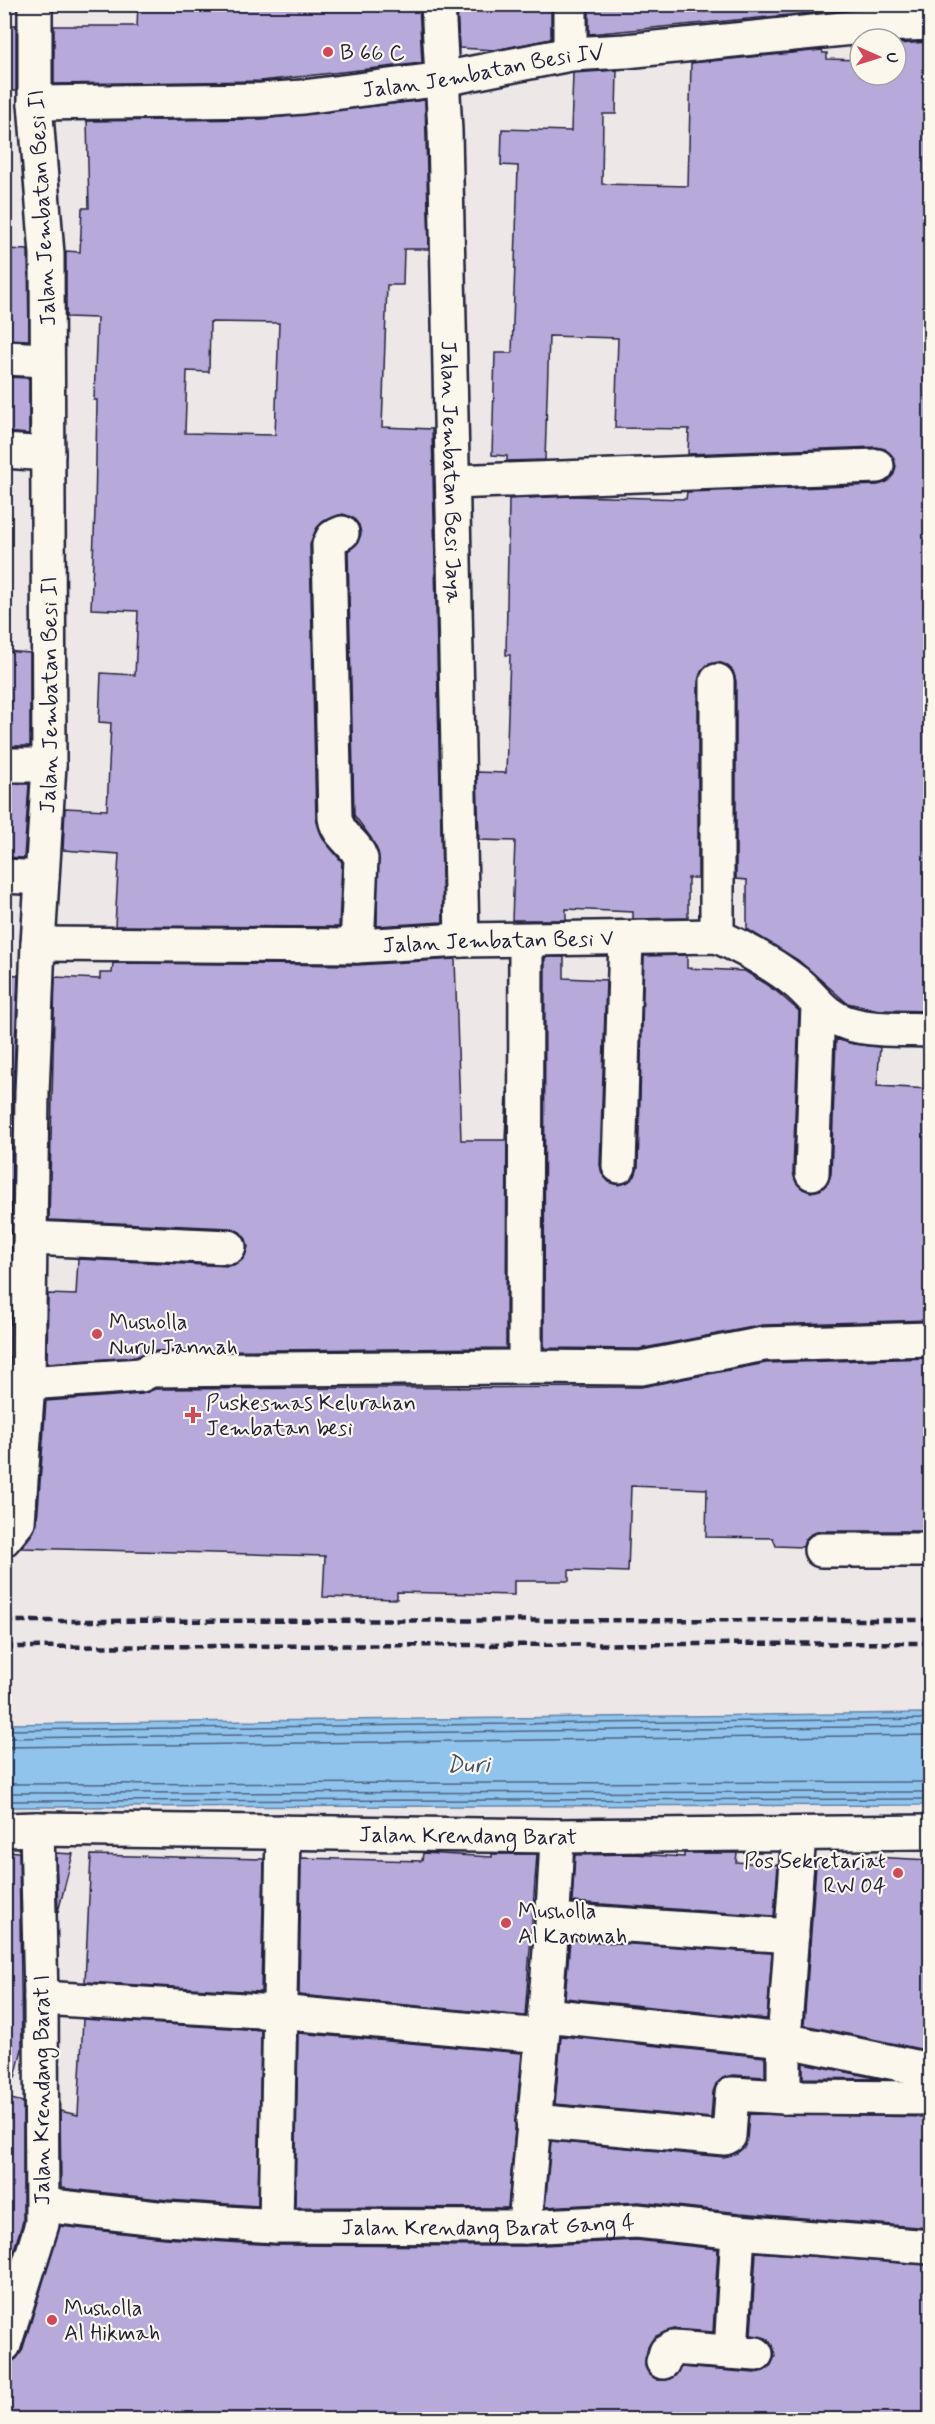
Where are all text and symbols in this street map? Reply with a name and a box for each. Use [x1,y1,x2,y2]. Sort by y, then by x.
north arrow [848,27,908,87]
place label: B 66 C [340,40,405,68]
street label: Jalan Jembatan Besi IV [361,40,604,105]
marker: B 66 C [321,45,335,59]
text: U [881,52,902,63]
street label: Jalan Jembatan Besi II [23,89,63,327]
street label: Jalan Jembatan Besi Jaya [433,340,467,604]
street label: Jalan Jembatan Besi II [34,576,65,814]
street label: Jalan Jembatan Besi V [382,926,614,961]
place label: Musholla Nurul Jannah [109,1309,238,1362]
marker: Musholla Nurul Jannah [90,1327,104,1341]
place label: Puskesmas Kelurahan Jembatan besi [206,1390,416,1443]
marker: Puskesmas Kelurahan Jembatan besi [184,1406,202,1424]
water label: Duri [446,1750,491,1781]
street label: Jalan Krendang Barat [359,1821,577,1854]
place label: Pos Sekretariat RW 04 [744,1848,886,1901]
marker: Pos Sekretariat RW 04 [891,1866,905,1880]
place label: Musholla Al Karomah [518,1898,627,1951]
marker: Musholla Al Karomah [499,1916,513,1930]
street label: Jalan Krendang Barat I [29,1975,60,2205]
street label: Jalan Krendang Barat Gang 4 [341,2209,636,2246]
place label: Musholla Al Hikmah [64,2295,160,2348]
marker: Musholla Al Hikmah [45,2313,59,2327]

